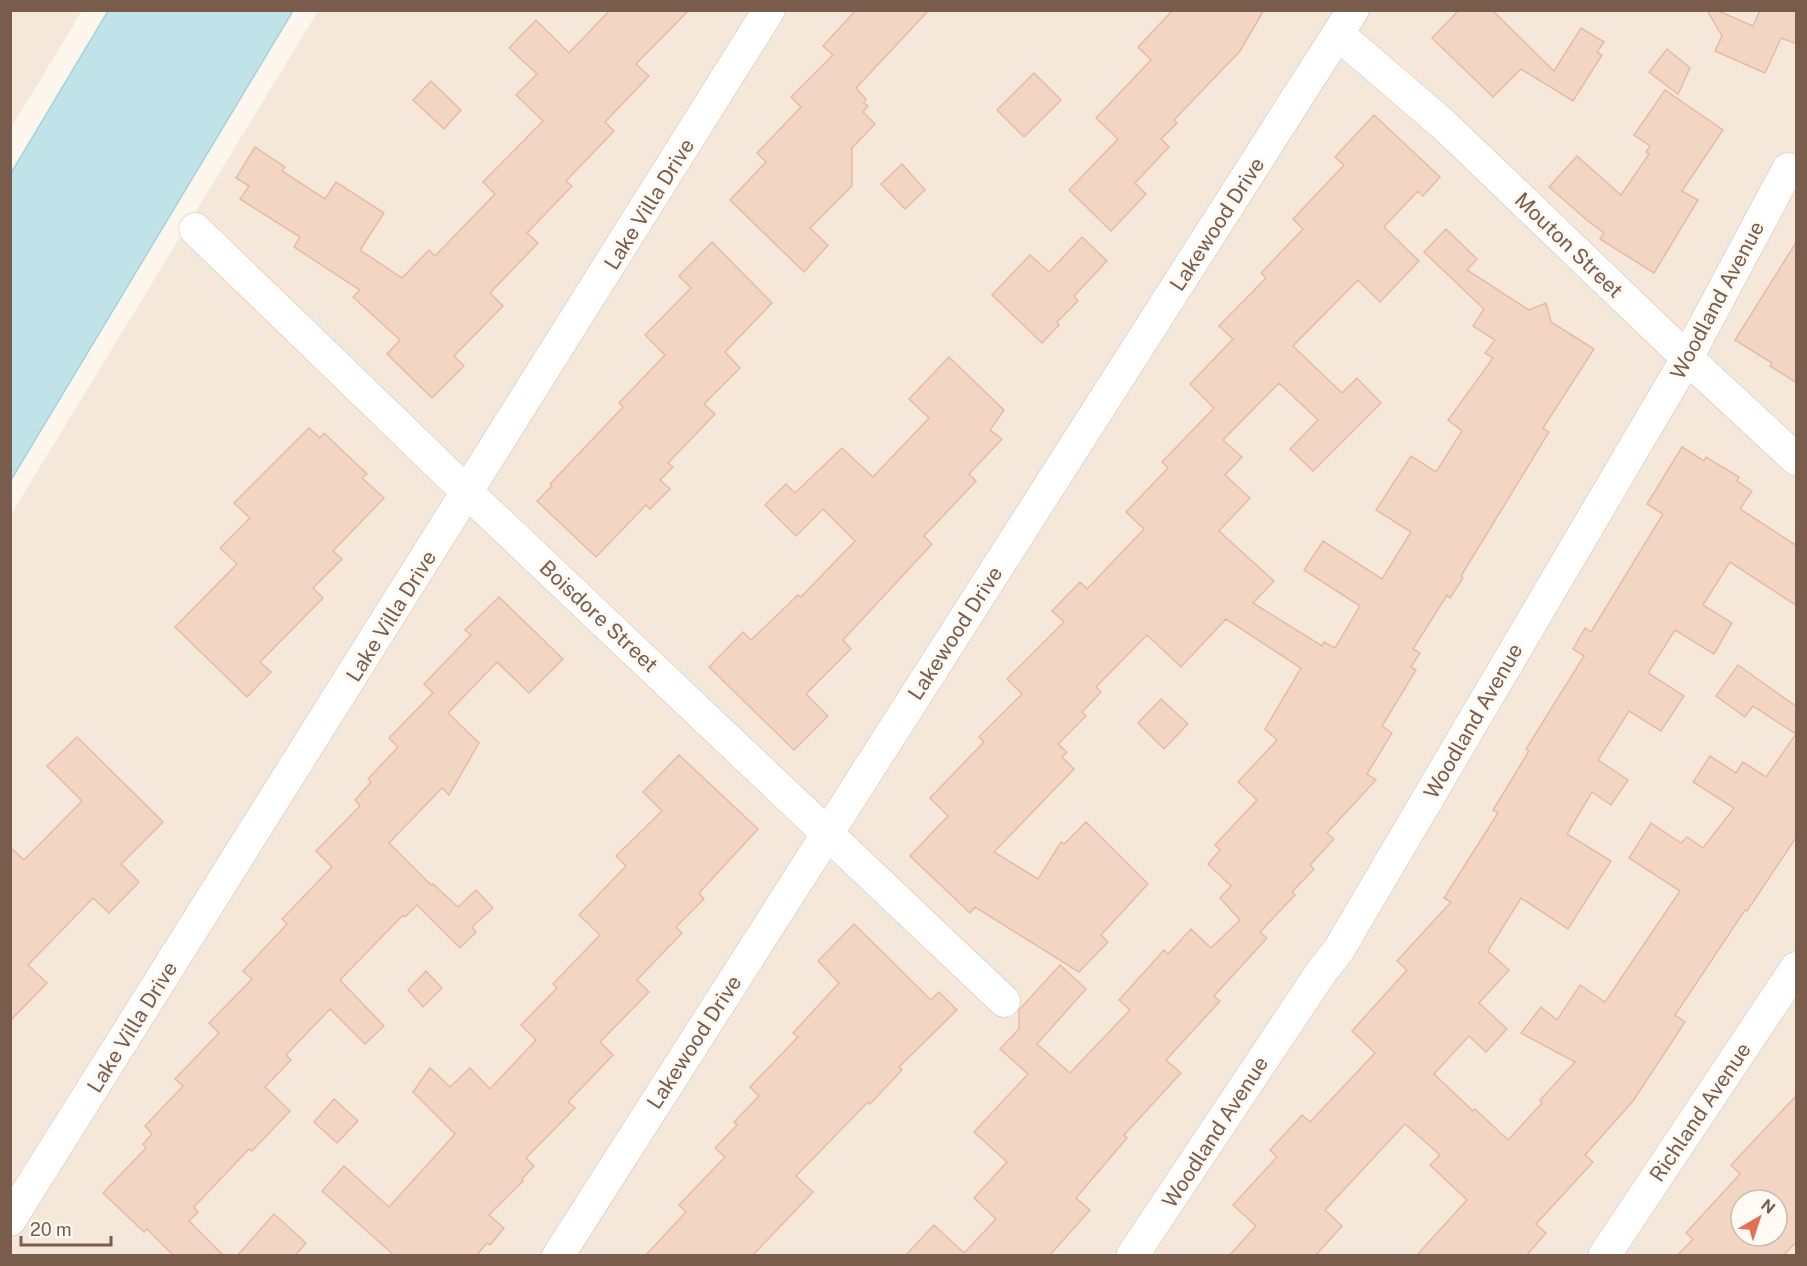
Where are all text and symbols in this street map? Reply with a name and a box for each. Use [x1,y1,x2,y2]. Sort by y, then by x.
street label: Lake Villa Drive [599,134,699,274]
street label: Lakewood Drive [1165,153,1269,295]
street label: Mouton Street [1510,187,1628,303]
street label: Woodland Avenue [1665,217,1769,383]
street label: Lake Villa Drive [341,546,441,686]
street label: Boisdore Street [535,555,663,677]
street label: Lakewood Drive [903,562,1007,704]
street label: Woodland Avenue [1418,639,1528,803]
street label: Lake Villa Drive [82,957,182,1097]
street label: Lakewood Drive [642,971,746,1113]
street label: Richland Avenue [1644,1038,1756,1186]
street label: Woodland Avenue [1157,1052,1273,1212]
north arrow [1729,1188,1789,1248]
text: N [1757,1195,1779,1218]
scale bar [21,1209,111,1247]
text: 20 m [30,1219,72,1240]

